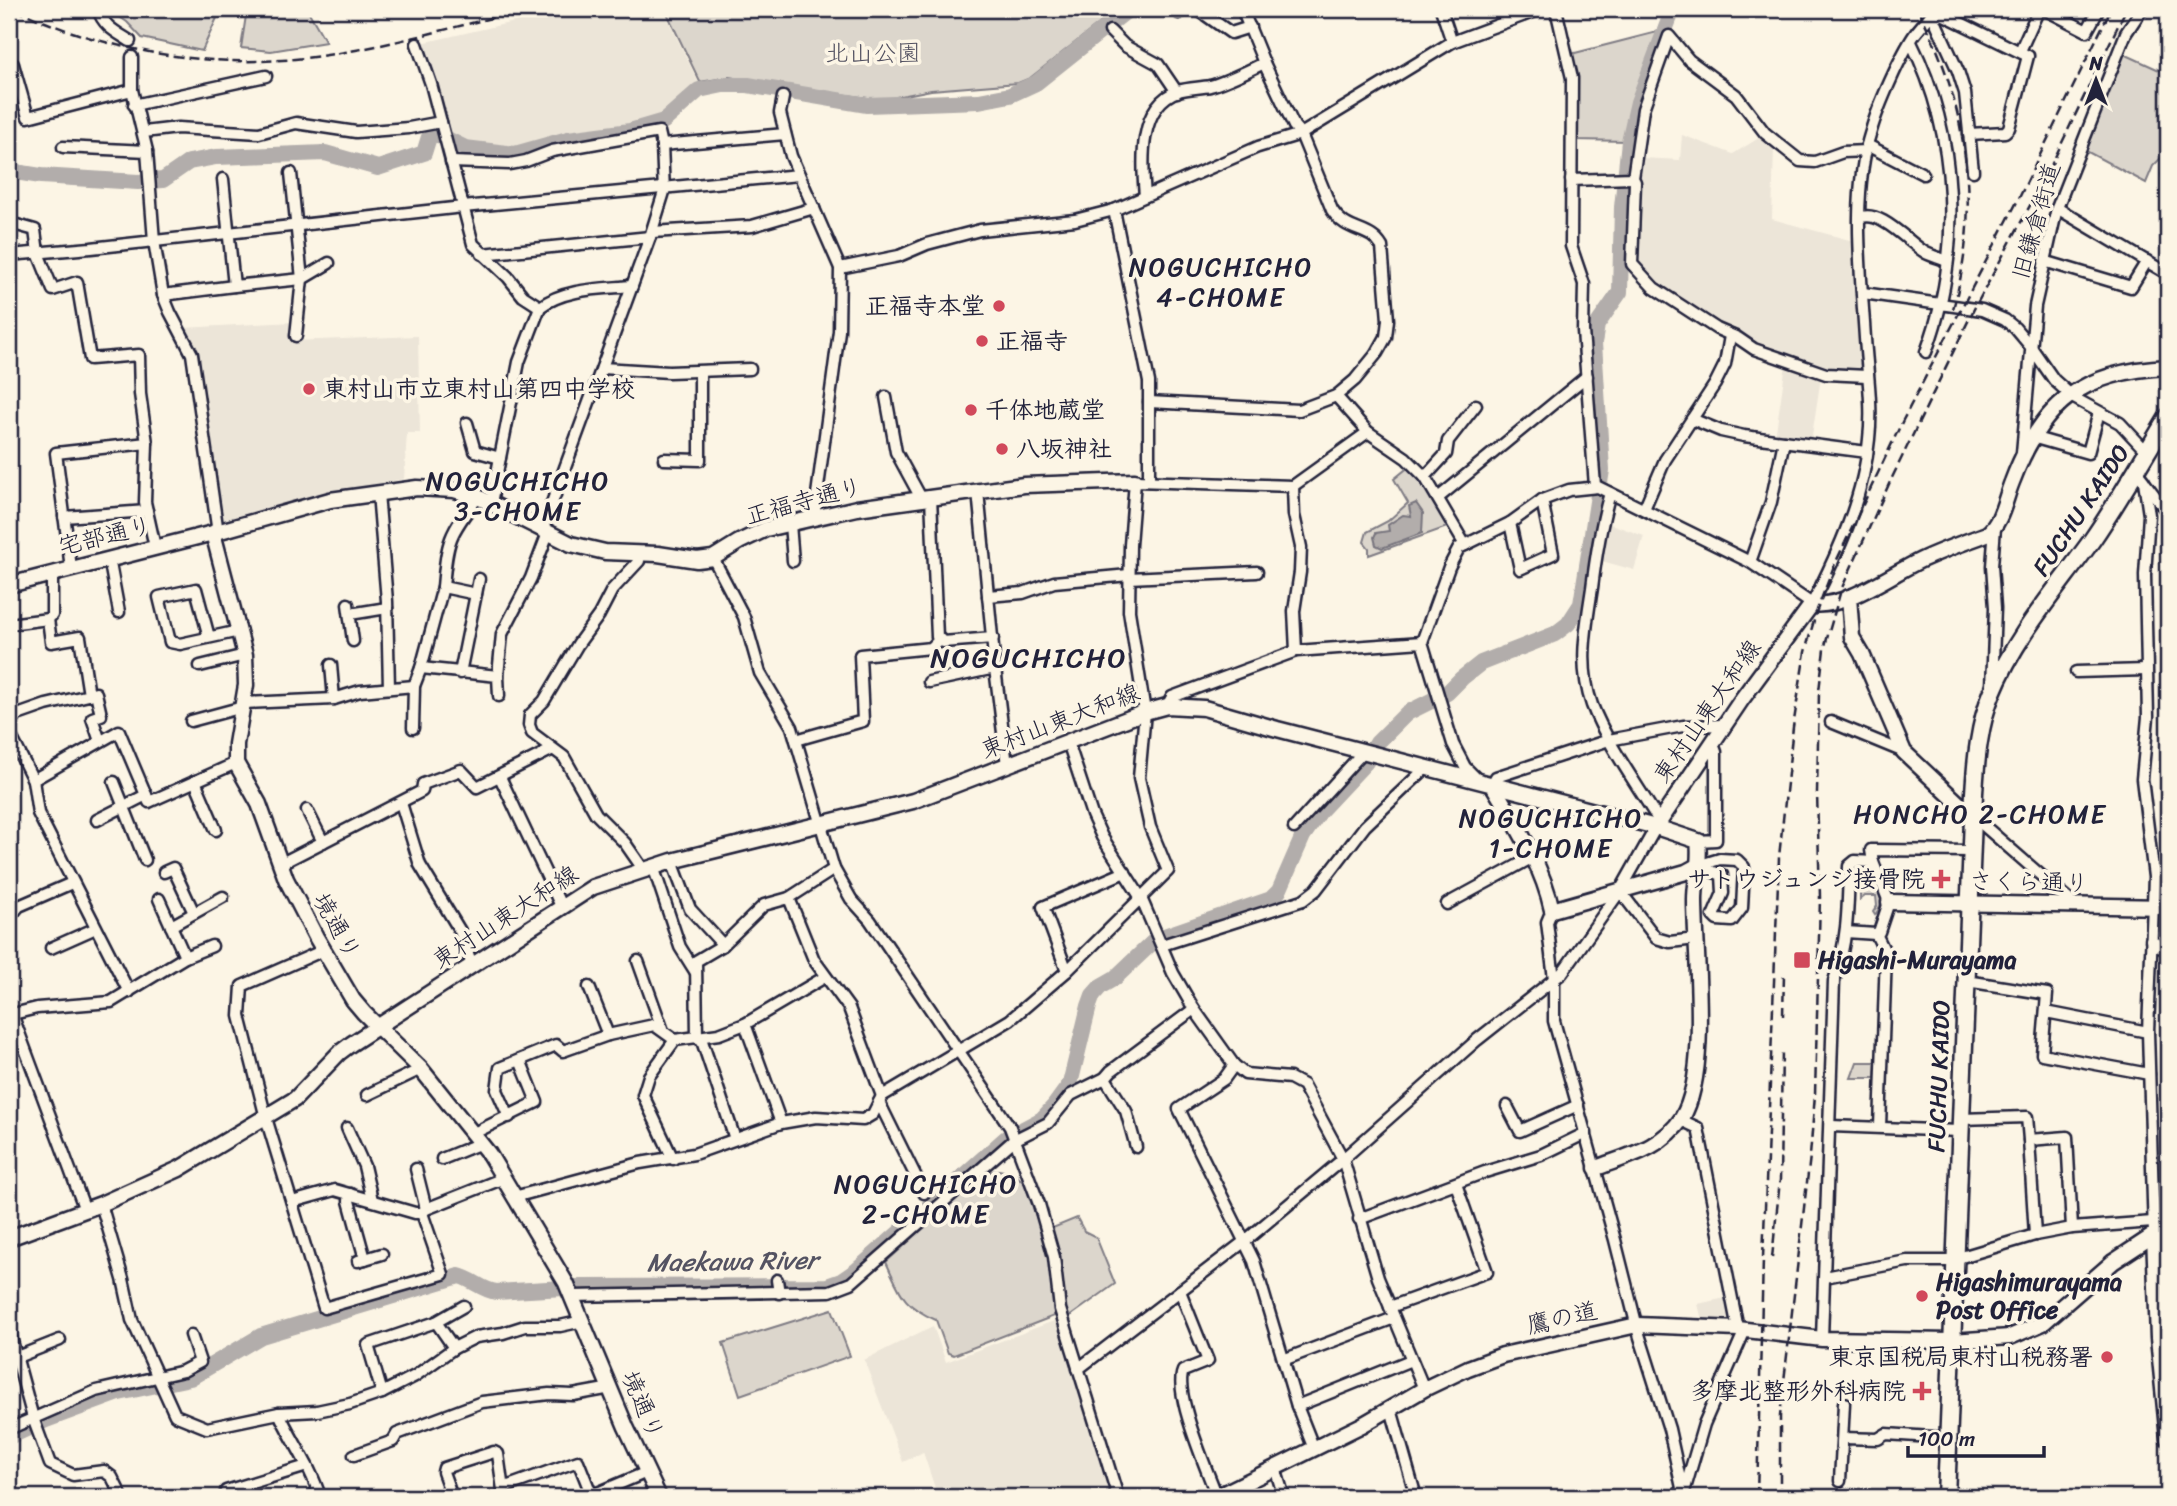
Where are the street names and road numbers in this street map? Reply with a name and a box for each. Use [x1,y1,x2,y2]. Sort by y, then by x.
street label: 旧鎌倉街道 [1999,158,2073,284]
street label: FUCHU KAIDO [2021,435,2141,585]
street label: 正福寺通り [741,465,867,537]
street label: 宅部通り [53,504,157,568]
street label: 東村山東大和線 [1642,630,1772,792]
street label: 東村山東大和線 [974,671,1146,771]
street label: 東村山東大和線 [423,854,587,980]
street label: さくら通り [1969,860,2089,904]
street label: 境通り [301,884,373,968]
street label: FUCHU KAIDO [1915,999,1963,1153]
street label: 鷹の道 [1522,1289,1602,1347]
street label: 境通り [610,1364,676,1446]

